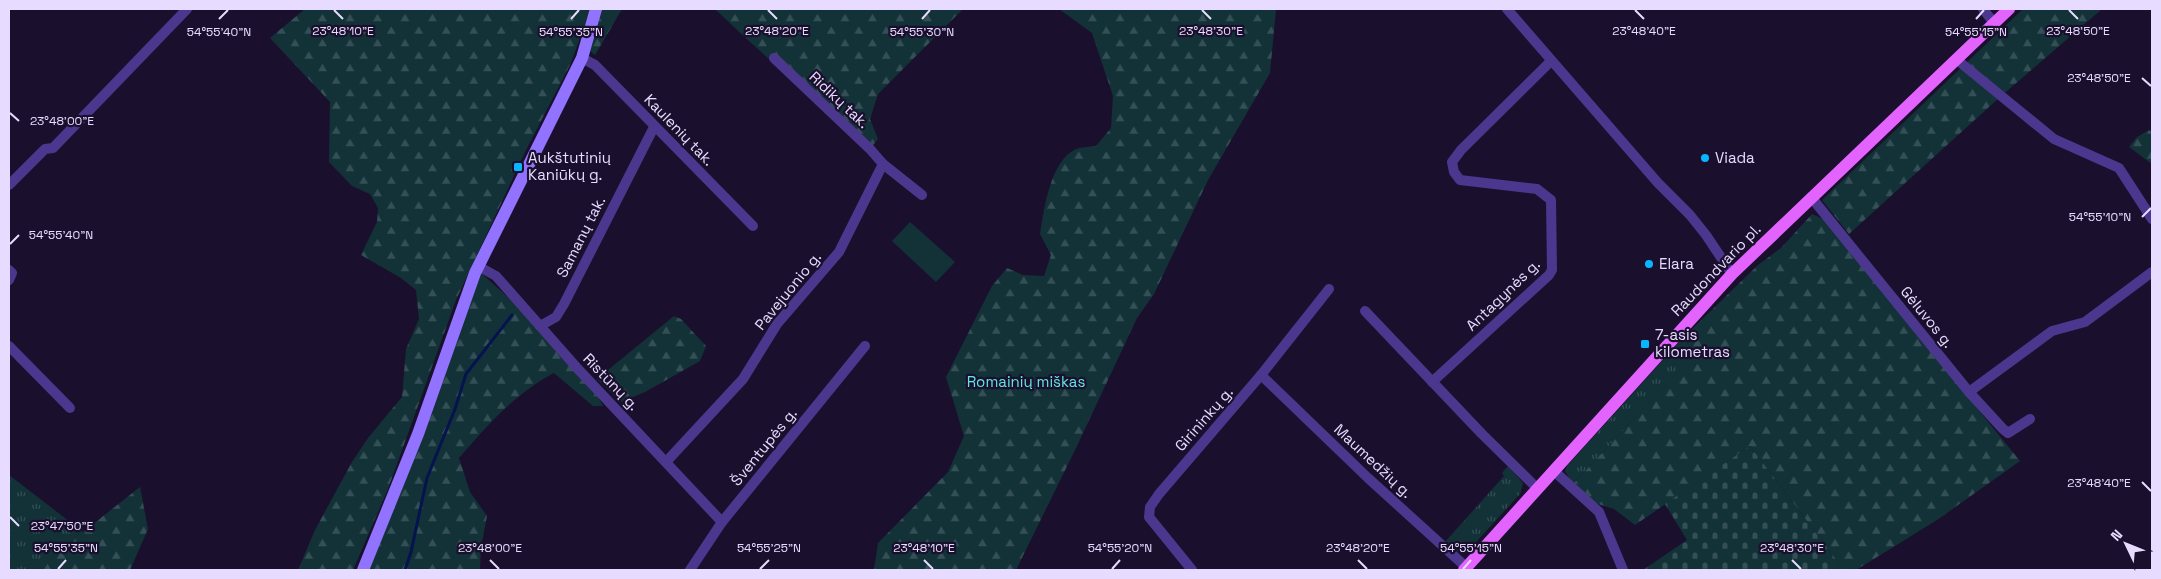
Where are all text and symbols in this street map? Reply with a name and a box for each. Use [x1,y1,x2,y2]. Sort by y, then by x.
text: 23°48'10"E [312,23,374,39]
text: 23°48'20"E [745,23,809,39]
text: 23°48'30"E [1179,23,1243,39]
text: 23°48'40"E [1612,23,1676,39]
text: 23°48'50"E [2046,23,2110,39]
text: 54°55'40"N [187,24,251,40]
text: 54°55'35"N [539,24,603,40]
text: 54°55'30"N [890,24,954,40]
text: 54°55'15"N [1945,24,2007,40]
street label: Ridikų tak. [805,67,873,132]
text: 23°48'50"E [2067,70,2131,86]
street label: Kaulenių tak. [640,90,718,170]
text: 23°48'00"E [30,113,94,129]
place label: Aukštutinių Kaniūkų g. [528,148,611,184]
place label: Viada [1715,148,1755,167]
marker: Viada [1699,152,1711,164]
marker: Aukštutinių Kaniūkų g. [512,161,524,173]
street label: Samanų tak. [552,193,609,281]
text: 54°55'10"N [2069,209,2131,225]
street label: Raudondvario pl. [1667,220,1764,320]
text: 54°55'40"N [29,227,93,243]
street label: Pavejuonio g. [750,248,825,334]
place label: Elara [1659,254,1694,273]
street label: Antagynės g. [1462,255,1544,335]
marker: Elara [1643,258,1655,270]
street label: Gėluvos g. [1897,282,1958,351]
place label: 7-asis kilometras [1655,325,1730,361]
marker: 7-asis kilometras [1639,338,1651,350]
street label: Ristūnų g. [579,349,643,414]
park label: Romainių miškas [967,372,1085,391]
street label: Girininkų g. [1170,382,1237,455]
street label: Šventupės g. [726,404,801,489]
street label: Maumedžių g. [1330,420,1416,502]
text: 23°48'40"E [2067,475,2131,491]
text: 23°47'50"E [31,518,94,534]
north arrow [2101,519,2151,569]
text: N [2107,526,2126,545]
text: 54°55'35"N [34,540,98,556]
text: 23°48'00"E [458,540,522,556]
text: 54°55'25"N [737,540,801,556]
text: 23°48'10"E [893,540,955,556]
text: 54°55'20"N [1088,540,1152,556]
text: 23°48'20"E [1326,540,1390,556]
text: 54°55'15"N [1440,540,1502,556]
text: 23°48'30"E [1760,540,1824,556]

